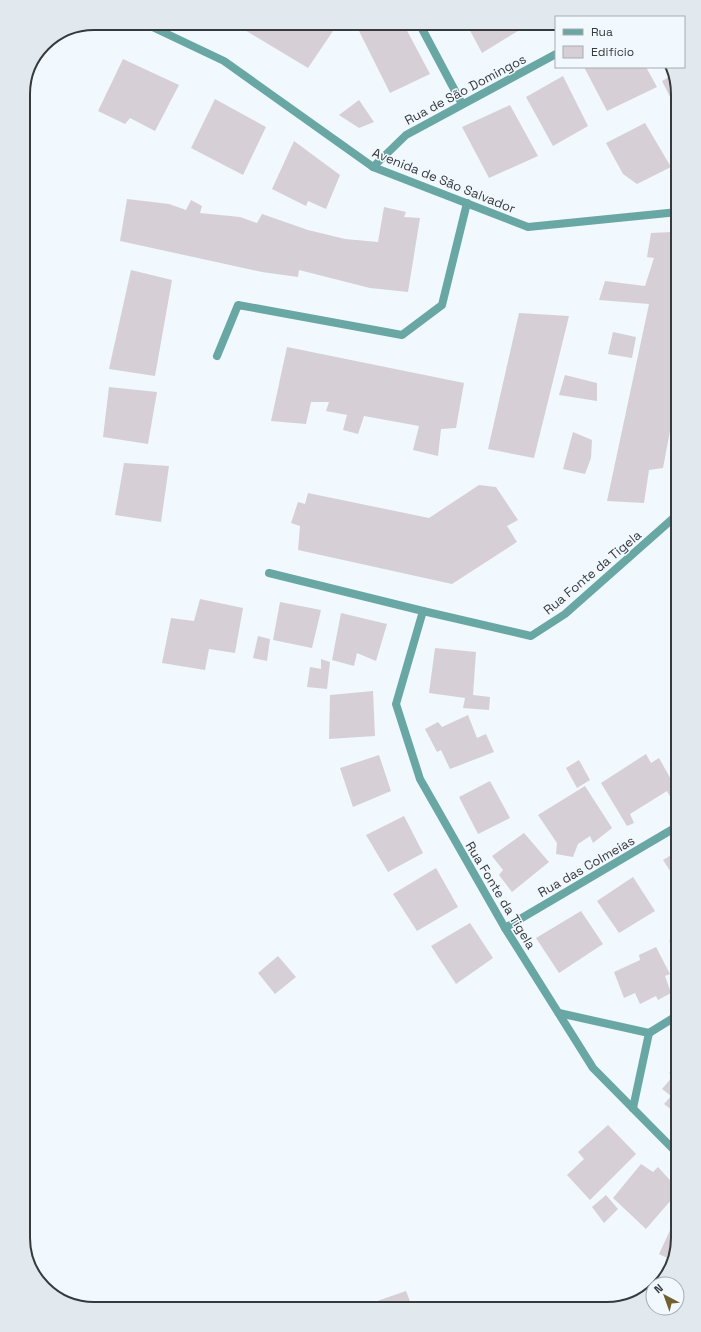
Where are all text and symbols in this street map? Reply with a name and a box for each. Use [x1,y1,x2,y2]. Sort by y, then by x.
legend [555,16,685,68]
text: Rua [591,24,613,40]
text: Edifício [591,44,634,60]
street label: Rua de São Domingos [402,50,529,129]
street label: Avenida de São Salvador [370,144,518,217]
street label: Rua Fonte da Tigela [540,526,645,618]
street label: Rua das Colmeias [535,832,638,901]
street label: Rua Fonte da Tigela [462,838,540,953]
north arrow [645,1276,685,1316]
text: N [651,1281,666,1296]

